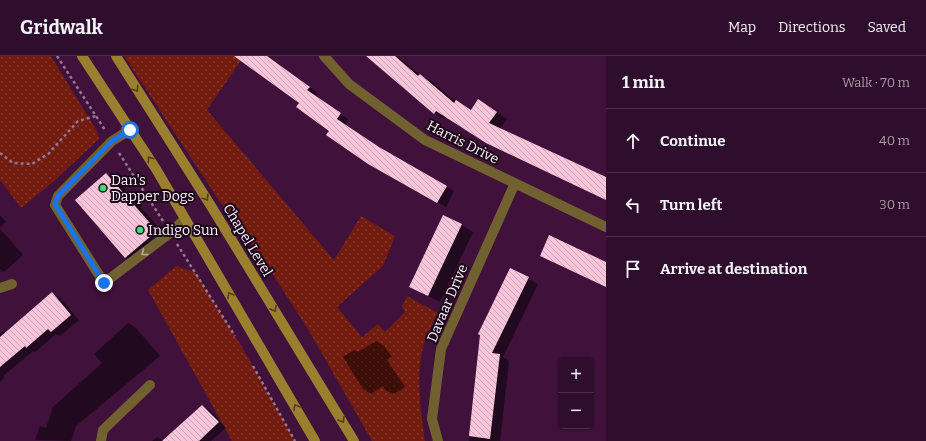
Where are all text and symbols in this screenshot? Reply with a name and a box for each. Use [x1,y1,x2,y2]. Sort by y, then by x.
text: Gridwalk [20,16,103,39]
text: Map [728,19,756,36]
text: Directions [778,19,846,36]
text: Saved [868,19,906,36]
text: 1 min [622,72,665,93]
text: Walk · 70 m [842,75,910,90]
one-way arrow [132,85,139,92]
street label: Harris Drive [424,117,502,168]
route start [121,121,139,139]
icon: ahead [622,130,644,152]
text: Continue [660,132,726,150]
text: 40 m [879,133,910,148]
one-way arrow [147,156,154,163]
place label: Dan's Dapper Dogs [111,172,194,205]
marker: Dan's Dapper Dogs [98,183,108,193]
one-way arrow [202,194,209,201]
icon: left [622,194,644,216]
text: Turn left [660,196,722,214]
text: 30 m [879,197,910,212]
street label: Chapel Level [219,201,276,280]
place label: Indigo Sun [148,222,219,239]
marker: Indigo Sun [135,225,145,235]
one-way arrow [142,248,149,255]
icon: arrive [622,258,644,280]
text: Arrive at destination [660,260,807,278]
street label: Davaar Drive [423,262,471,345]
route end [95,274,113,292]
one-way arrow [227,292,234,299]
one-way arrow [270,305,277,312]
map controls [558,357,594,429]
button: + [558,357,594,393]
button: − [558,393,594,429]
one-way arrow [293,404,300,411]
one-way arrow [337,416,344,423]

